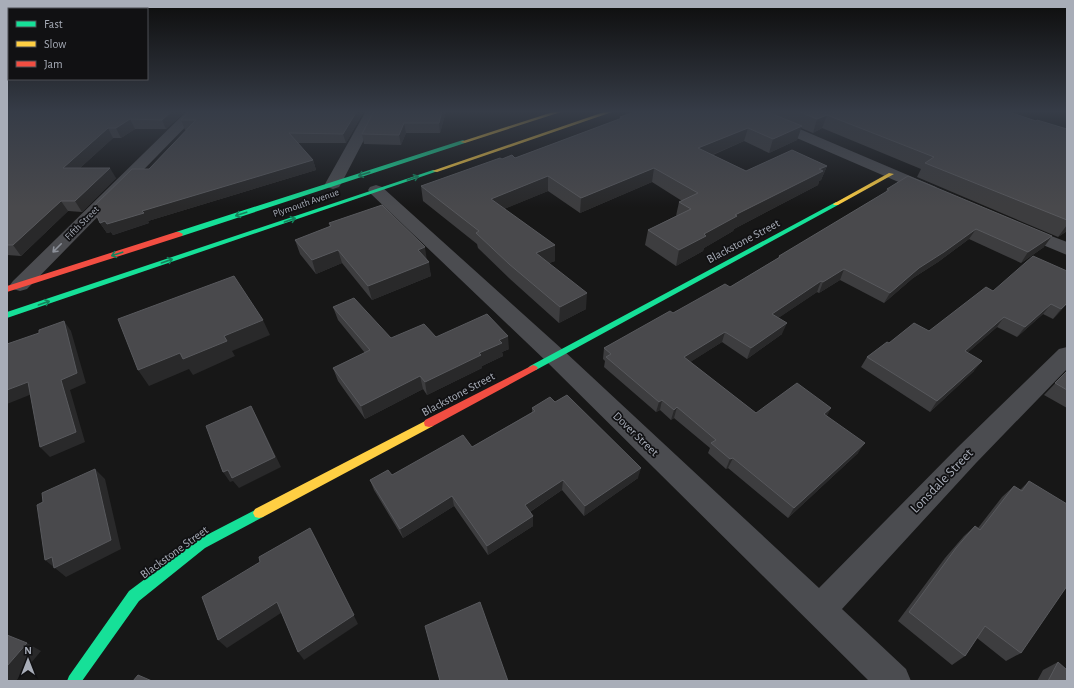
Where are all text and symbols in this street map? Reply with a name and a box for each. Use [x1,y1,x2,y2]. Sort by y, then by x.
legend [8,8,148,80]
text: Fast [44,18,63,30]
text: Slow [44,38,66,50]
text: Jam [44,58,63,70]
one-way arrow [358,171,371,178]
one-way arrow [407,174,420,181]
street label: Plymouth Avenue [272,187,341,219]
street label: Fifth Street [63,204,101,242]
one-way arrow [234,211,247,218]
one-way arrow [284,215,296,223]
street label: Blackstone Street [704,217,782,265]
one-way arrow [53,243,62,253]
one-way arrow [111,251,124,258]
one-way arrow [160,257,173,264]
one-way arrow [37,299,50,306]
street label: Blackstone Street [419,370,497,418]
street label: Dover Street [611,410,661,459]
street label: Lonsdale Street [908,446,976,516]
street label: Blackstone Street [138,523,210,581]
north arrow [8,640,48,680]
text: N [24,645,32,656]

